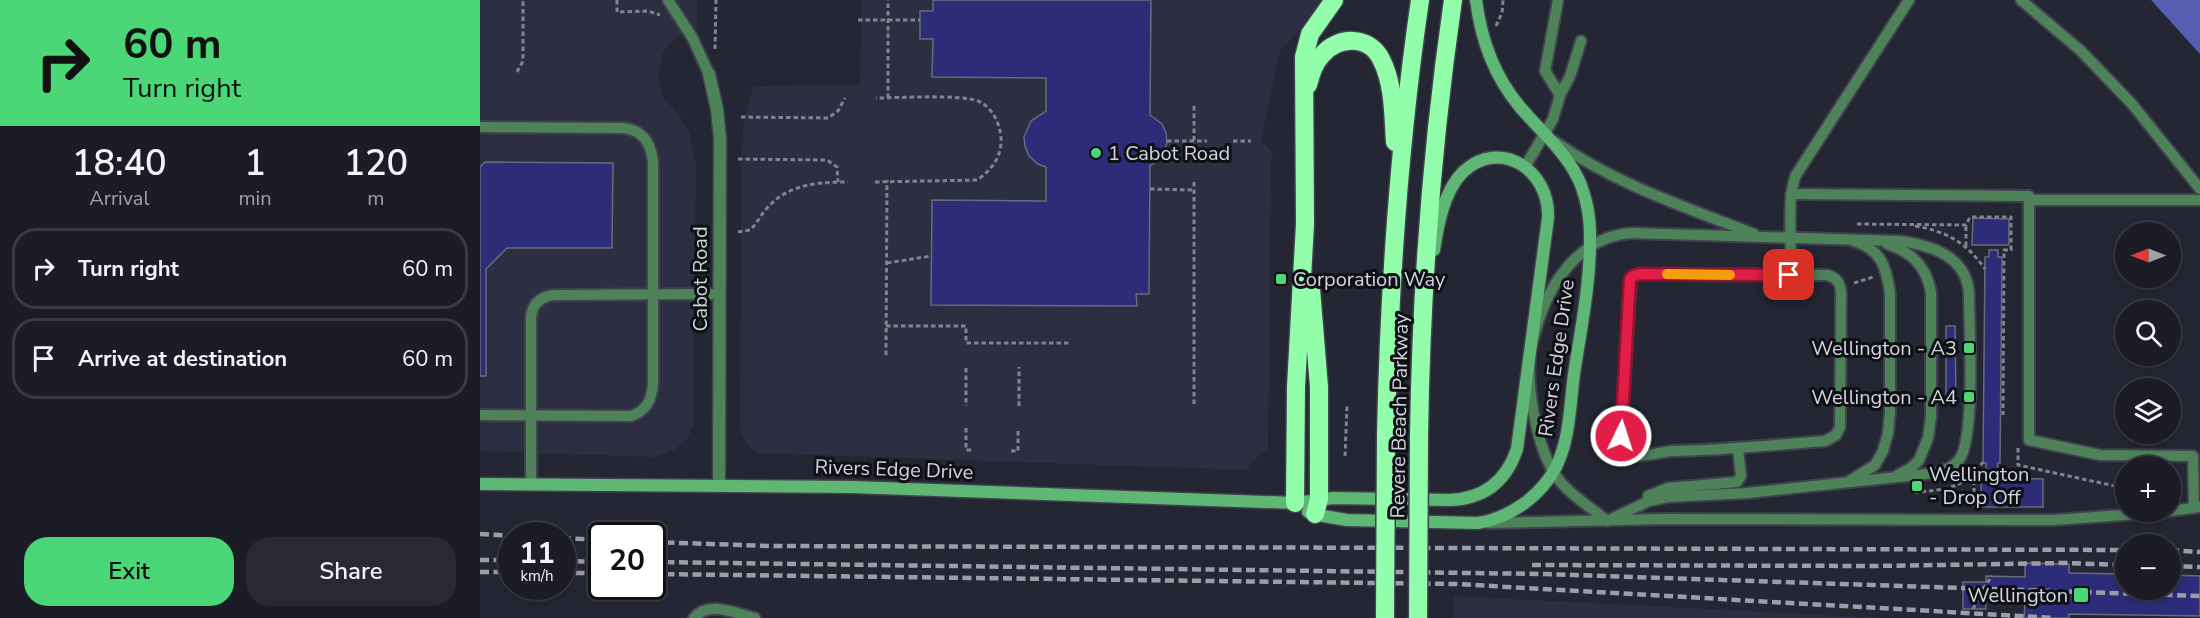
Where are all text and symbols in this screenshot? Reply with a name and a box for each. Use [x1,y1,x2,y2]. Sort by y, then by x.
text: 60 m [123,16,222,73]
icon: right [24,24,102,102]
text: Turn right [123,70,241,107]
text: 18:40 [72,139,167,188]
text: 1 [244,139,266,188]
text: 120 [343,139,408,188]
place label: 1 Cabot Road [1108,140,1230,167]
marker: 1 Cabot Road [1089,146,1103,160]
text: Arrival [89,185,149,212]
text: min [239,185,272,212]
text: m [367,185,384,212]
north arrow [2115,222,2181,288]
map controls [2115,222,2181,600]
street label: Cabot Road [687,226,714,332]
pin [1763,249,1814,300]
icon: right [27,252,60,285]
text: Turn right [78,254,179,284]
text: 60 m [402,254,453,284]
icon: arrive [1772,258,1805,291]
place label: Corporation Way [1293,266,1446,293]
marker: Corporation Way [1274,272,1288,286]
street label: Rivers Edge Drive [1532,278,1581,439]
button: search [2115,300,2181,366]
street label: Revere Beach Parkway [1384,313,1415,519]
place label: Wellington - A3 [1811,335,1957,362]
marker: Wellington - A3 [1962,341,1976,355]
icon: arrive [27,342,60,375]
text: Arrive at destination [78,344,287,374]
text: 60 m [402,344,453,374]
button: layers [2115,378,2181,444]
place label: Wellington - A4 [1811,384,1957,411]
marker: Wellington - A4 [1962,390,1976,404]
position arrow [1589,404,1653,468]
street label: Rivers Edge Drive [814,453,974,486]
button: + [2115,456,2181,522]
place label: Wellington - Drop Off [1929,461,2029,511]
marker: Wellington - Drop Off [1910,479,1924,493]
speed limit sign: 20 [588,522,666,600]
text: 11 [519,533,555,574]
button: − [2115,534,2181,600]
button: Exit [24,537,234,606]
button: Share [246,537,456,606]
text: km/h [520,566,554,586]
place label: Wellington [1968,582,2068,609]
marker: Wellington [2072,586,2090,604]

